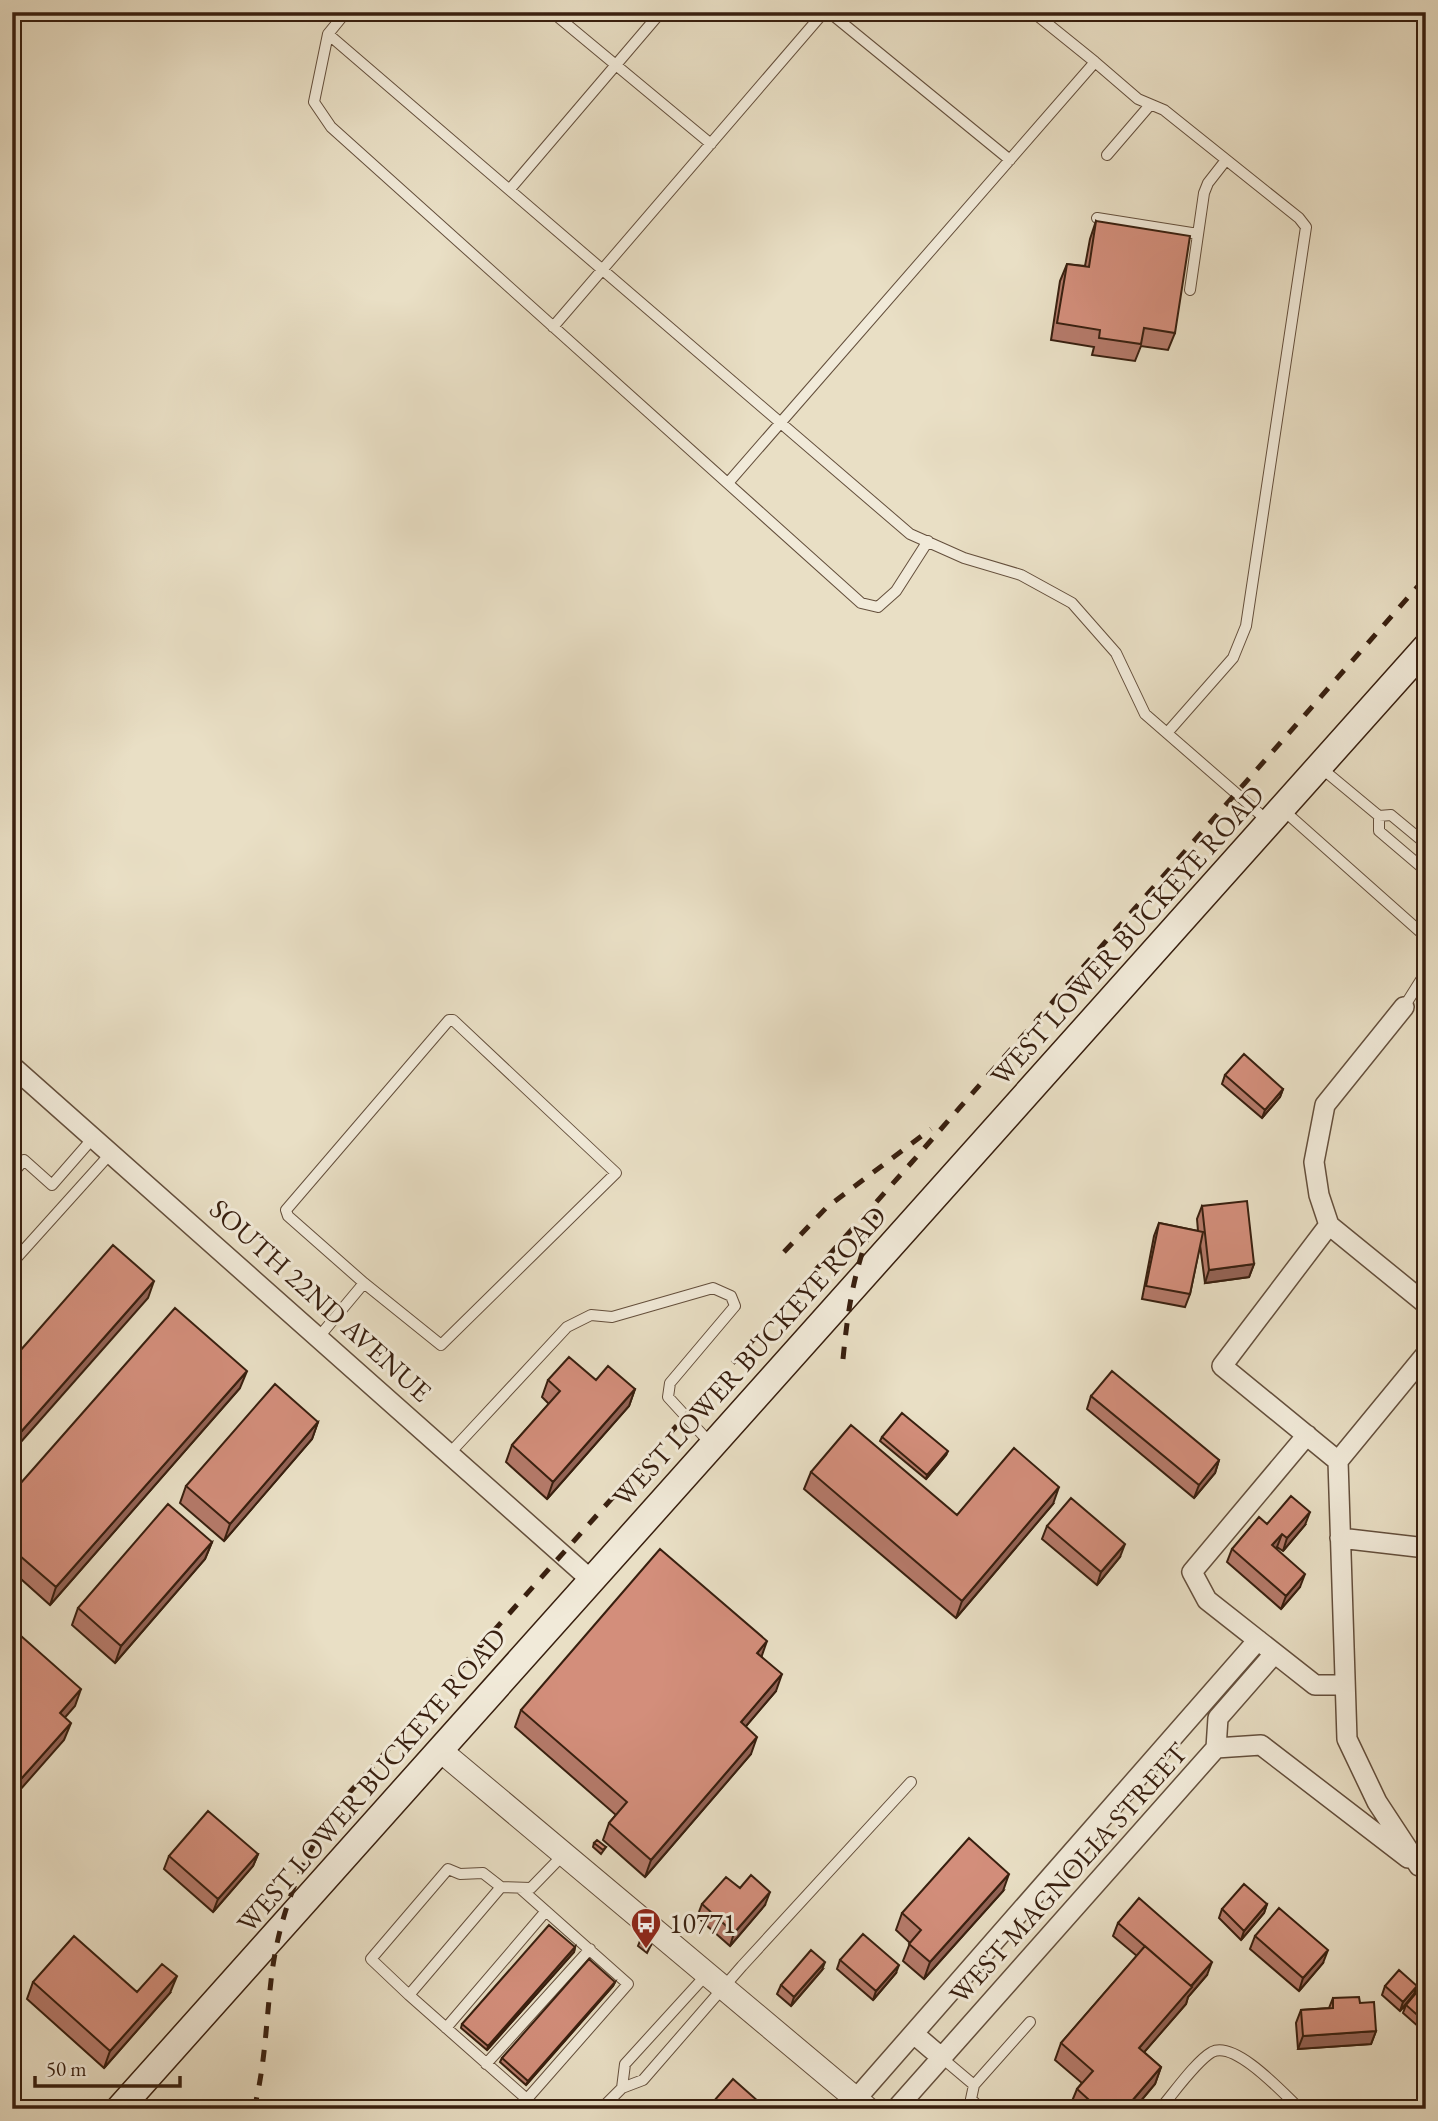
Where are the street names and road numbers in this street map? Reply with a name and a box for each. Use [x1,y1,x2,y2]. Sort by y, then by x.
street label: WEST LOWER BUCKEYE ROAD [982,777,1272,1093]
street label: SOUTH 22ND AVENUE [202,1191,440,1409]
street label: WEST LOWER BUCKEYE ROAD [604,1198,894,1514]
street label: WEST LOWER BUCKEYE ROAD [229,1620,513,1940]
street label: WEST MAGNOLIA STREET [941,1735,1195,2011]

